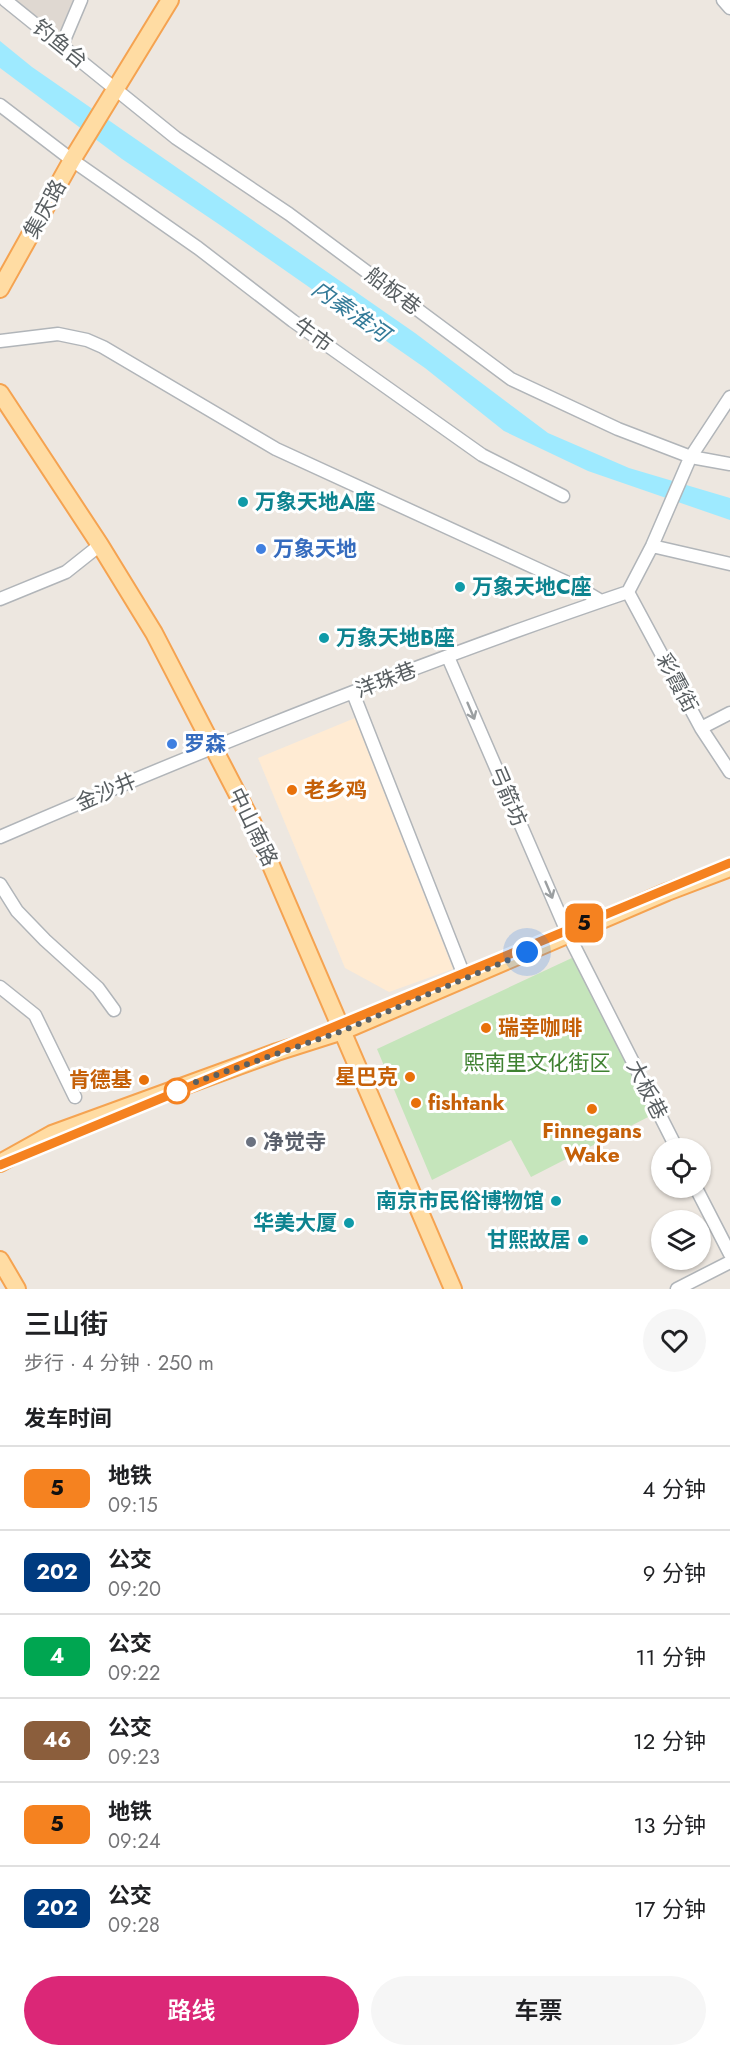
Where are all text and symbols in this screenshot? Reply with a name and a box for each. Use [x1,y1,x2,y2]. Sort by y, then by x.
street label: 钓鱼台 [26,13,94,75]
street label: 集庆路 [17,174,73,244]
street label: 船板巷 [359,260,427,322]
water label: 内秦淮河 [306,273,399,352]
street label: 牛市 [287,311,339,359]
place label: 万象天地A座 [255,487,375,517]
marker: 万象天地A座 [236,495,250,509]
place label: 万象天地 [273,534,357,564]
marker: 万象天地 [254,542,268,556]
place label: 万象天地C座 [472,572,592,602]
marker: 万象天地C座 [453,580,467,594]
place label: 万象天地B座 [336,623,455,653]
marker: 万象天地B座 [317,631,331,645]
street label: 彩霞街 [649,648,705,718]
street label: 洋珠巷 [351,655,421,705]
one-way arrow [466,701,477,719]
place label: 罗森 [184,729,226,759]
marker: 罗森 [165,737,179,751]
street label: 弓箭坊 [482,761,534,831]
street label: 金沙井 [71,766,141,818]
place label: 老乡鸡 [304,775,367,805]
street label: 中山南路 [221,783,285,871]
marker: 老乡鸡 [285,783,299,797]
one-way arrow [544,880,555,898]
line badge: 5 [564,904,604,942]
text: 5 [577,908,591,938]
your location [512,937,542,967]
place label: 瑞幸咖啡 [498,1013,582,1043]
marker: 瑞幸咖啡 [479,1021,493,1035]
park label: 熙南里文化街区 [464,1048,611,1078]
street label: 大板巷 [619,1055,675,1125]
place label: 星巴克 [335,1062,398,1092]
place label: 肯德基 [69,1065,132,1095]
marker: 星巴克 [403,1070,417,1084]
marker: 肯德基 [137,1073,151,1087]
unlabelled marker [164,1078,190,1104]
place label: fishtank [428,1088,505,1118]
marker: fishtank [409,1096,423,1110]
marker: Finnegans Wake [585,1102,599,1116]
place label: Finnegans Wake [542,1116,642,1170]
place label: 净觉寺 [263,1127,326,1157]
marker: 净觉寺 [244,1135,258,1149]
map controls [651,1138,711,1270]
button: locate [651,1138,711,1198]
place label: 南京市民俗博物馆 [376,1186,544,1216]
marker: 南京市民俗博物馆 [549,1194,563,1208]
place label: 华美大厦 [253,1208,337,1238]
button: layers [651,1210,711,1270]
marker: 华美大厦 [342,1216,356,1230]
place label: 甘熙故居 [487,1225,571,1255]
marker: 甘熙故居 [576,1233,590,1247]
text: 三山街 [24,1304,108,1345]
button: heart [643,1309,706,1372]
text: 步行 · 4 分钟 · 250 m [24,1349,214,1378]
text: 发车时间 [24,1402,112,1434]
text: 地铁 [108,1459,152,1491]
text: 5 [50,1473,64,1503]
text: 4 分钟 [643,1473,706,1505]
text: 09:15 [108,1491,158,1520]
text: 公交 [108,1543,152,1575]
text: 202 [36,1557,78,1587]
text: 9 分钟 [643,1557,706,1589]
text: 09:20 [108,1575,161,1604]
text: 公交 [108,1627,152,1659]
text: 4 [50,1641,64,1671]
text: 11 分钟 [636,1641,706,1673]
text: 09:22 [108,1659,160,1688]
text: 公交 [108,1711,152,1743]
text: 46 [43,1725,71,1755]
text: 12 分钟 [633,1725,706,1757]
text: 09:23 [108,1743,160,1772]
text: 地铁 [108,1795,152,1827]
text: 5 [50,1809,64,1839]
text: 13 分钟 [633,1809,706,1841]
text: 09:24 [108,1827,161,1856]
text: 公交 [108,1879,152,1911]
text: 202 [36,1893,78,1923]
text: 17 分钟 [634,1893,706,1925]
text: 09:28 [108,1911,160,1940]
button: 路线 [24,1976,359,2045]
button: 车票 [371,1976,706,2045]

